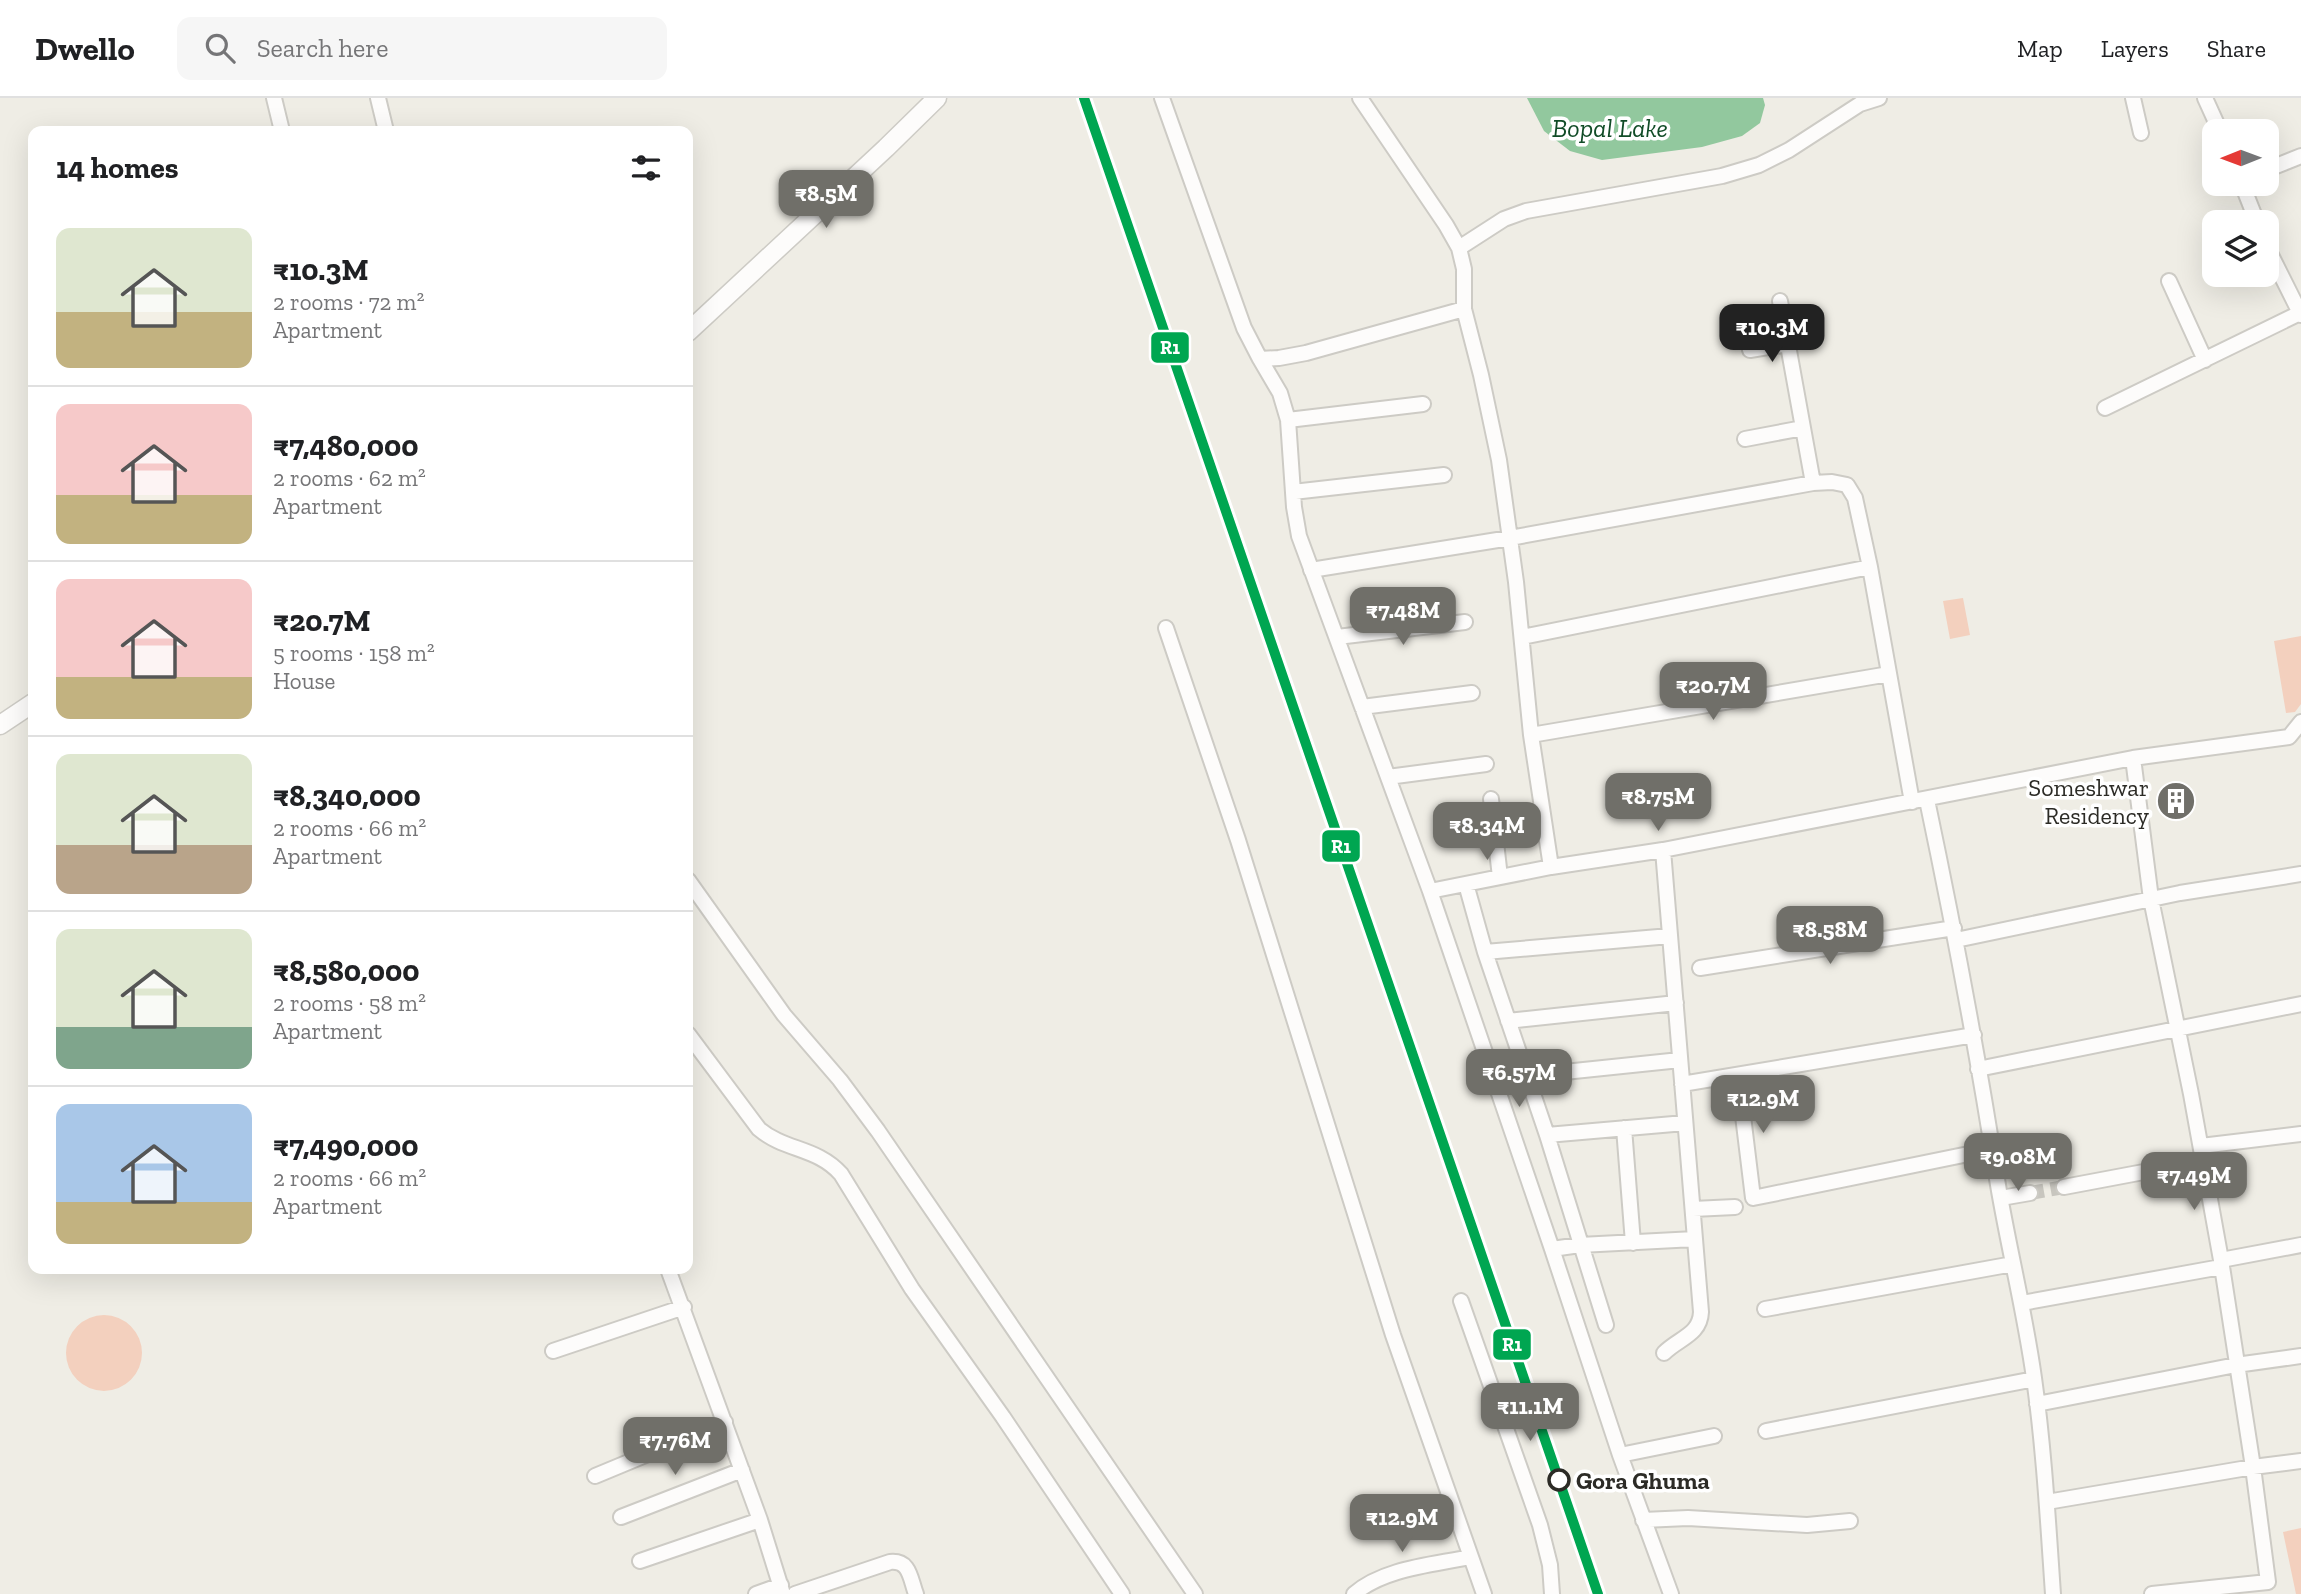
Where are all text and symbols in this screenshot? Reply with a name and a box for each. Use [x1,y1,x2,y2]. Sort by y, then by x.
search box [177,17,667,80]
text: Dwello [35,29,135,68]
icon: search [201,29,239,67]
text: Search here [257,32,388,64]
text: Map [2017,34,2063,63]
text: Layers [2101,34,2169,63]
text: Share [2207,34,2266,63]
water label: Bopal Lake [1552,112,1668,144]
north arrow [2202,119,2278,196]
map controls [2202,119,2279,287]
icon: filters [627,149,665,187]
text: 14 homes [56,150,179,186]
pin: ₹8.5M [777,170,875,230]
text: ₹8.5M [795,179,857,207]
button: layers [2202,210,2279,287]
text: ₹10.3M [273,252,368,288]
icon: home [112,256,196,340]
text: 2 rooms · 72 m² [273,288,424,316]
pin: ₹10.3M [1715,304,1829,364]
text: ₹10.3M [1735,313,1809,341]
text: Apartment [273,316,382,344]
line badge: R1 [1150,331,1190,364]
text: R1 [1160,336,1180,359]
text: ₹7,480,000 [273,428,419,464]
icon: home [112,432,196,516]
text: 2 rooms · 62 m² [273,464,426,492]
text: Apartment [273,492,382,520]
pin: ₹7.48M [1346,588,1460,647]
text: ₹7.48M [1366,596,1440,624]
text: ₹20.7M [273,603,370,639]
icon: home [112,607,196,691]
text: 5 rooms · 158 m² [273,639,435,667]
pin: ₹20.7M [1656,662,1770,722]
text: House [273,667,335,695]
text: ₹20.7M [1676,671,1750,699]
place label: Someshwar Residency [2028,773,2150,830]
pin: ₹8.75M [1601,774,1715,833]
text: ₹8,340,000 [273,778,421,814]
building icon: Someshwar Residency [2155,780,2197,822]
icon: home [112,782,196,866]
text: ₹8.75M [1621,782,1695,810]
pin: ₹8.34M [1430,802,1544,862]
text: ₹8.34M [1449,811,1525,839]
text: 2 rooms · 66 m² [273,814,426,842]
line badge: R1 [1321,829,1361,863]
text: R1 [1331,835,1351,858]
text: Apartment [273,842,382,870]
pin: ₹8.58M [1773,906,1887,966]
text: ₹8.58M [1792,915,1868,943]
text: ₹8,580,000 [273,953,420,989]
icon: home [112,957,196,1041]
text: 2 rooms · 58 m² [273,989,426,1017]
text: Apartment [273,1017,382,1045]
pin: ₹6.57M [1462,1049,1576,1109]
text: ₹6.57M [1482,1058,1556,1086]
pin: ₹12.9M [1706,1076,1820,1135]
text: ₹12.9M [1727,1084,1799,1112]
text: ₹7,490,000 [273,1128,419,1164]
icon: home [112,1132,196,1216]
pin: ₹9.08M [1961,1134,2075,1193]
text: ₹9.08M [1980,1142,2056,1170]
pin: ₹7.49M [2137,1152,2251,1212]
text: ₹7.49M [2157,1161,2231,1189]
text: 2 rooms · 66 m² [273,1164,426,1192]
text: Apartment [273,1192,382,1220]
line badge: R1 [1492,1328,1532,1361]
text: R1 [1502,1333,1522,1356]
pin: ₹11.1M [1473,1384,1587,1443]
text: ₹11.1M [1497,1392,1563,1420]
pin: ₹7.76M [618,1418,732,1477]
text: ₹7.76M [639,1426,711,1454]
place label: Gora Ghuma [1576,1466,1710,1495]
marker: Gora Ghuma [1548,1469,1570,1491]
pin: ₹12.9M [1345,1494,1459,1554]
text: ₹12.9M [1366,1503,1438,1531]

